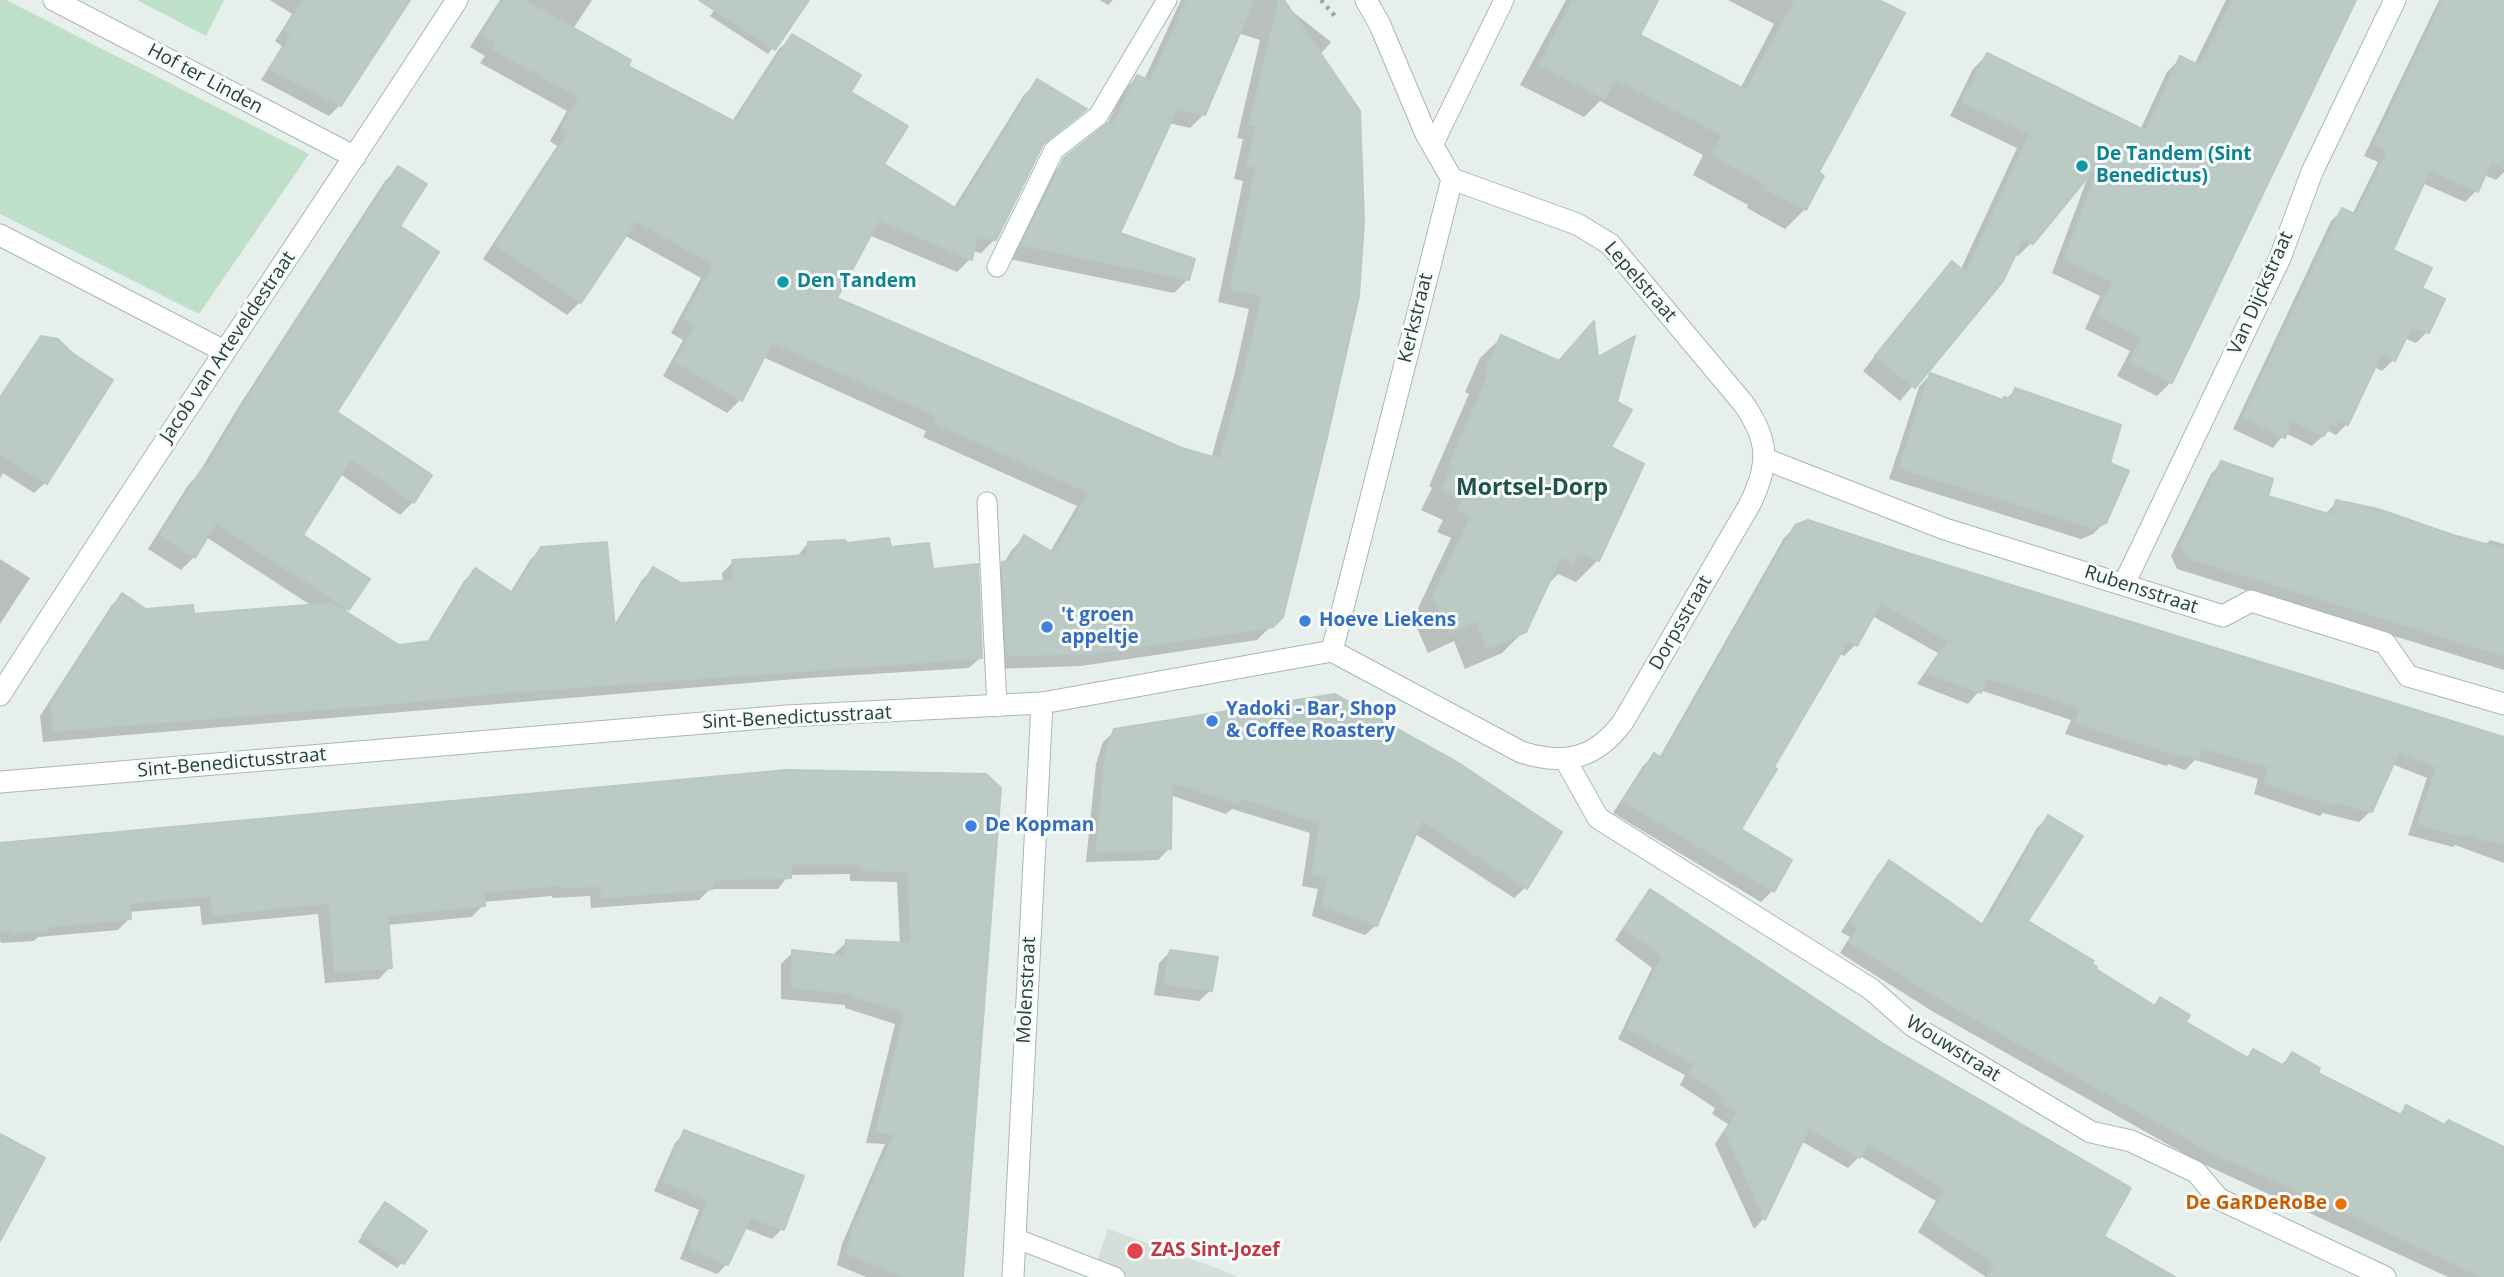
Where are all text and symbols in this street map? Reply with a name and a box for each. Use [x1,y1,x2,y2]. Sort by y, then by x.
street label: Hof ter Linden [143,39,267,119]
place label: De Tandem (Sint Benedictus) [2096,144,2251,188]
marker: De Tandem (Sint Benedictus) [2074,158,2090,174]
street label: Van Dijckstraat [2224,228,2298,358]
street label: Lepelstraat [1599,237,1681,327]
street label: Jacob van Arteveldestraat [156,247,300,447]
place label: Den Tandem [797,271,917,293]
street label: Kerkstraat [1394,271,1438,365]
marker: Den Tandem [775,274,791,290]
district label: Mortsel-Dorp [1456,474,1608,502]
street label: Rubensstraat [2081,561,2201,619]
street label: Dorpsstraat [1645,572,1717,674]
place label: 't groen appeltje [1061,605,1139,649]
place label: Hoeve Liekens [1319,610,1456,632]
marker: Hoeve Liekens [1297,613,1313,629]
marker: 't groen appeltje [1039,619,1055,635]
place label: Yadoki - Bar, Shop & Coffee Roastery [1226,699,1397,743]
street label: Sint-Benedictusstraat [702,702,892,734]
marker: Yadoki - Bar, Shop & Coffee Roastery [1204,713,1220,729]
street label: Sint-Benedictusstraat [137,743,327,783]
place label: De Kopman [985,815,1094,837]
marker: De Kopman [963,818,979,834]
street label: Molenstraat [1013,936,1041,1044]
street label: Wouwstraat [1902,1011,2004,1087]
place label: De GaRDeRoBe [2185,1193,2327,1215]
marker: De GaRDeRoBe [2333,1196,2349,1212]
place label: ZAS Sint-Jozef [1151,1240,1280,1262]
marker: ZAS Sint-Jozef [1125,1241,1145,1261]

